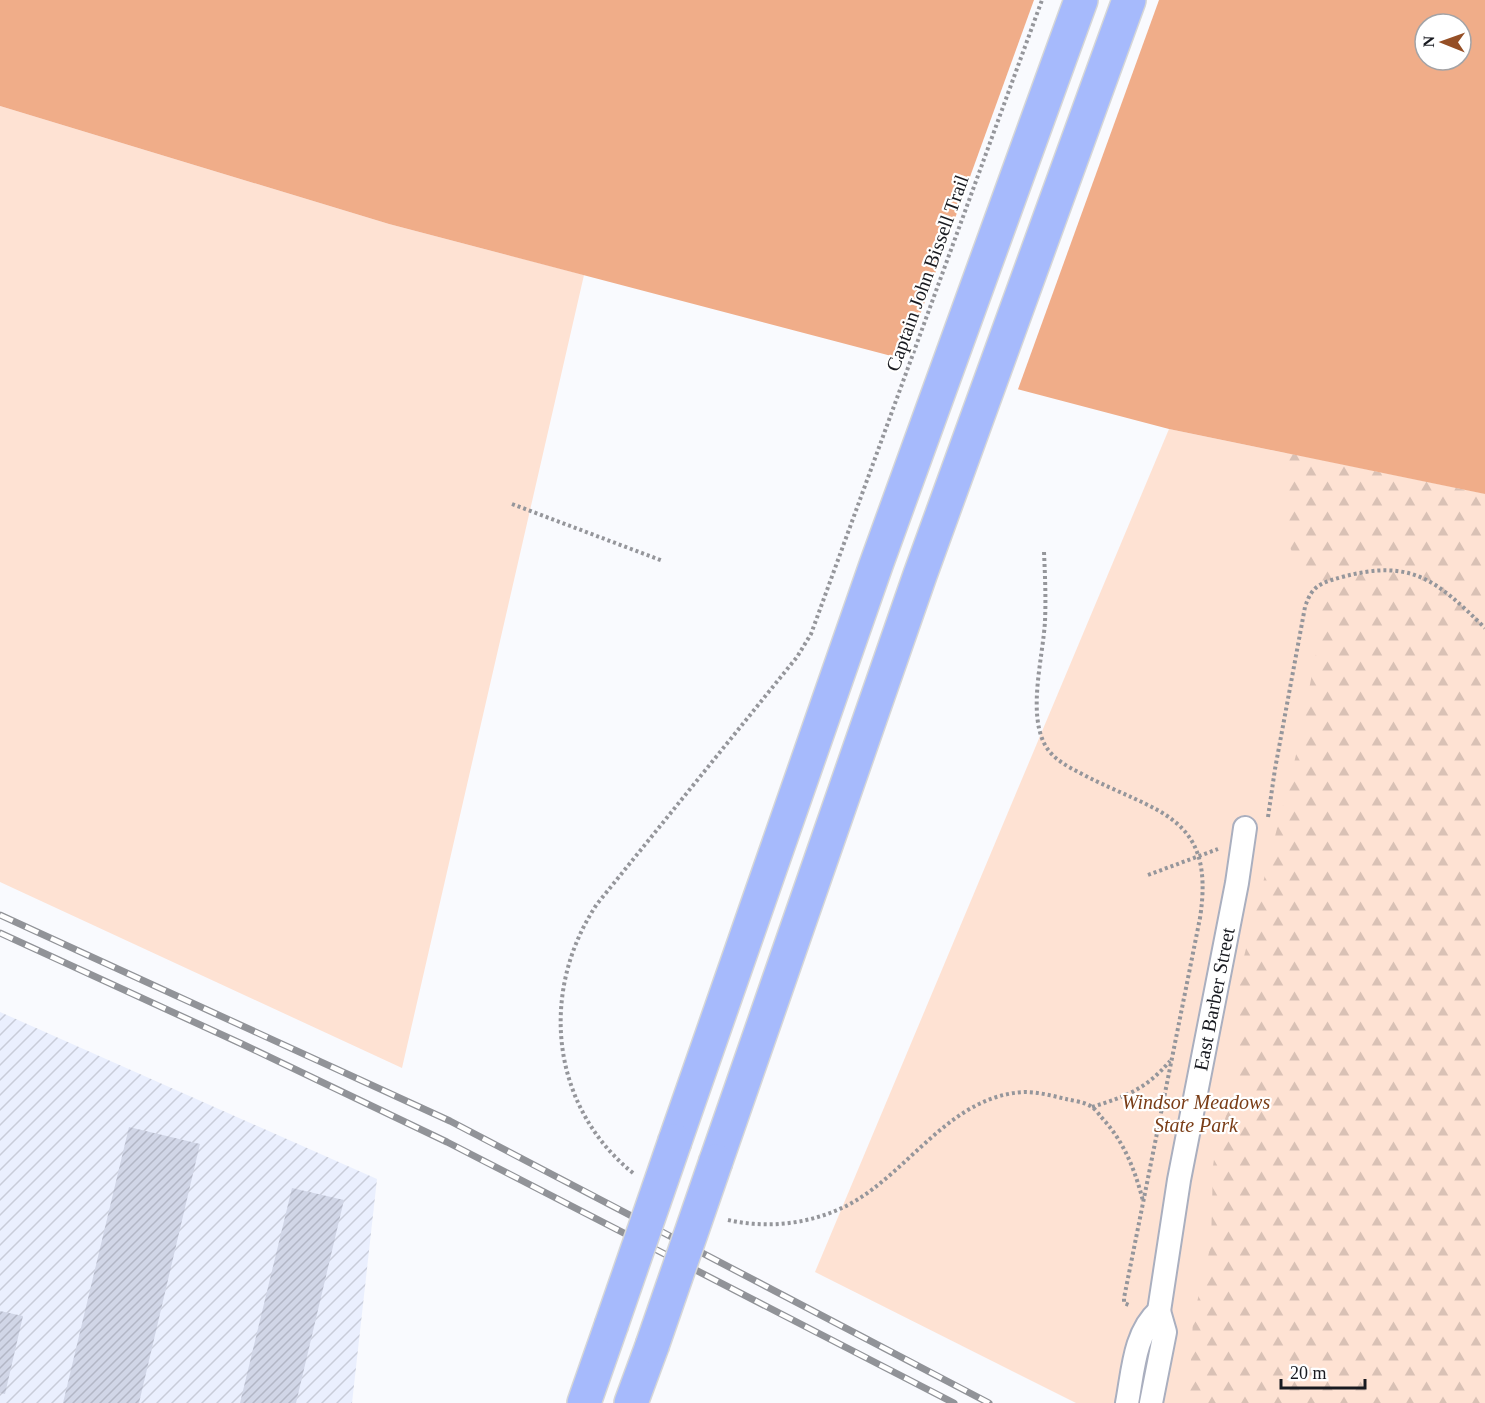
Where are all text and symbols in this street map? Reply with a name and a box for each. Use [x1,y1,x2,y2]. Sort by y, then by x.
north arrow [1413,12,1473,72]
text: N [1420,35,1437,48]
street label: Captain John Bissell Trail [881,171,974,374]
street label: East Barber Street [1189,925,1239,1073]
park label: Windsor Meadows State Park [1122,1091,1270,1136]
scale bar [1281,1352,1365,1390]
text: 20 m [1290,1363,1327,1383]

